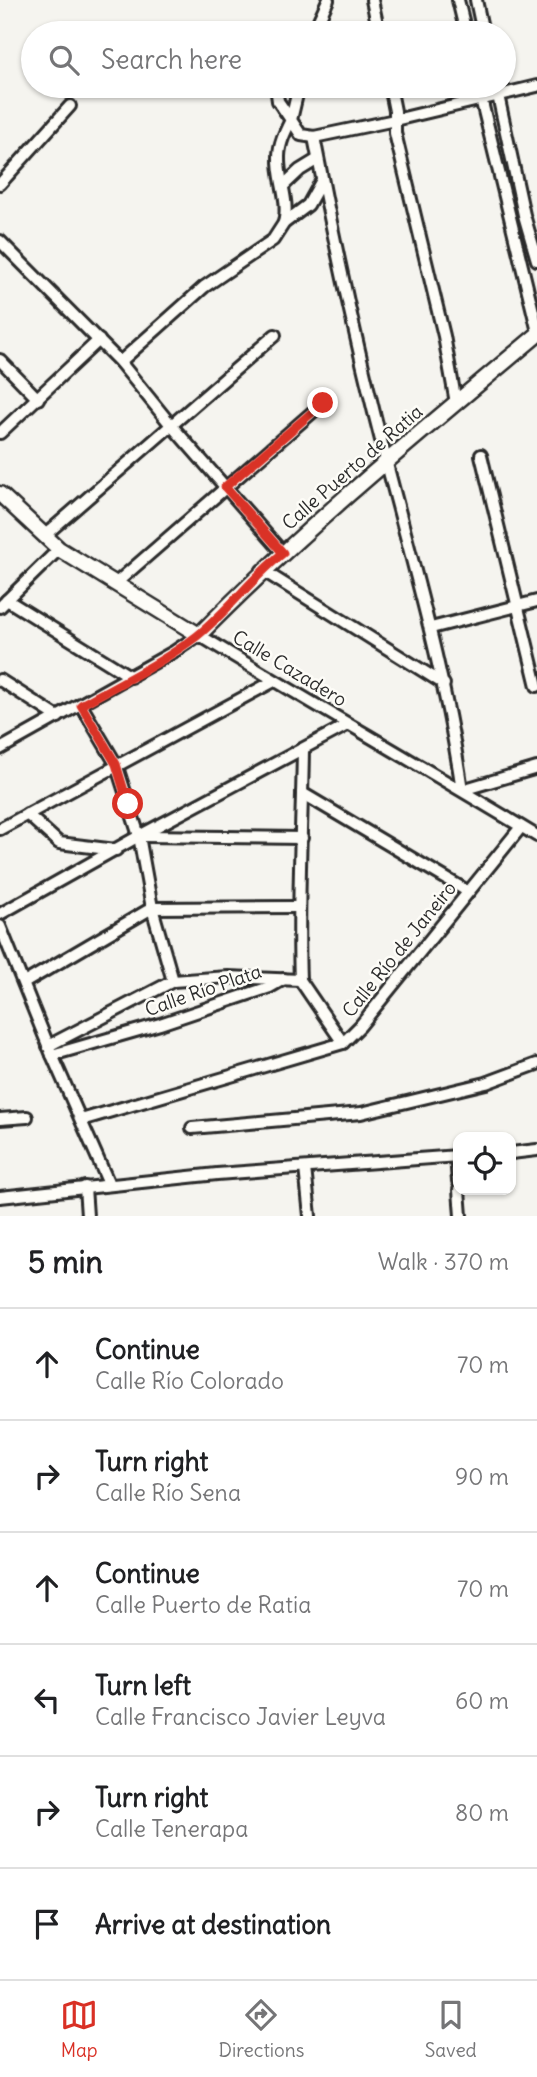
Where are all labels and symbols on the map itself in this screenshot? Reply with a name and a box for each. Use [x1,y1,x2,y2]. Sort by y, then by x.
route end [307,387,338,418]
street label: Calle Puerto de Ratia [277,399,427,535]
street label: Calle Cazadero [229,624,351,712]
route start [112,788,143,819]
street label: Calle Río de Janeiro [337,876,461,1022]
street label: Calle Río Plata [142,959,265,1021]

